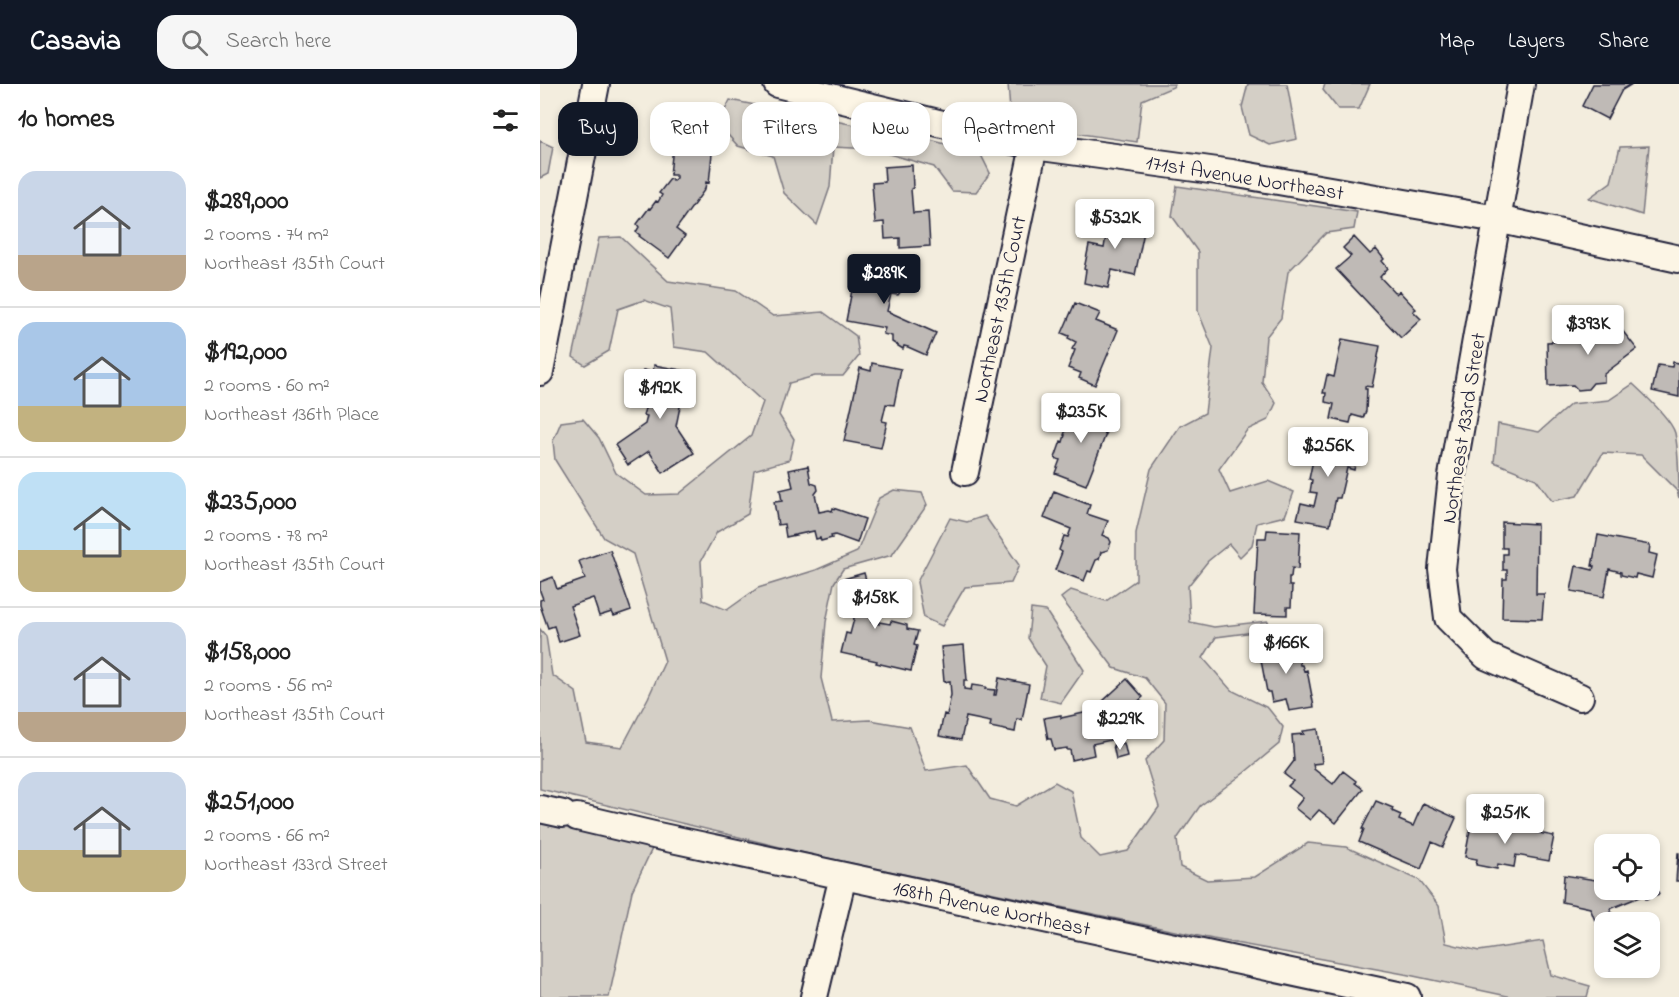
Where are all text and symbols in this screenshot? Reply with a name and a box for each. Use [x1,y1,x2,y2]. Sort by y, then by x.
search box [157,15,577,69]
text: Casavia [30,22,121,63]
icon: search [178,26,211,59]
text: Search here [226,26,331,58]
text: Map [1439,27,1475,57]
text: Layers [1508,27,1565,57]
text: Share [1598,27,1649,57]
text: 10 homes [18,101,115,139]
chip: Buy [558,102,638,156]
chip: Rent [650,102,730,156]
chip: Filters [742,102,839,156]
chip: New [851,102,930,156]
chip: Apartment [942,102,1077,156]
icon: filters [489,104,522,137]
street label: 171st Avenue Northeast [1143,149,1346,209]
text: $289,000 [204,183,288,221]
icon: home [66,195,138,267]
pin: $532K [1073,199,1157,250]
text: $532K [1089,204,1141,233]
street label: Northeast 135th Court [967,213,1035,405]
text: 2 rooms · 74 m² [204,221,329,250]
text: Northeast 135th Court [204,250,385,279]
pin: $289K [842,254,926,305]
text: $289K [861,259,907,288]
pin: $393K [1546,305,1630,356]
text: $393K [1566,310,1610,339]
street label: Northeast 133rd Street [1435,331,1495,526]
text: $192,000 [204,334,287,372]
icon: home [66,346,138,418]
pin: $192K [618,369,702,420]
text: 2 rooms · 60 m² [204,372,330,401]
text: $192K [638,374,682,403]
pin: $235K [1039,393,1123,444]
text: $235K [1055,398,1107,427]
text: Northeast 136th Place [204,401,379,430]
pin: $256K [1286,427,1370,478]
text: $256K [1302,432,1354,461]
text: $235,000 [204,484,296,522]
icon: home [66,496,138,568]
text: 2 rooms · 78 m² [204,522,328,551]
text: Northeast 135th Court [204,551,385,580]
pin: $158K [833,579,917,630]
text: $158K [851,584,899,613]
pin: $166K [1244,624,1328,675]
text: $166K [1263,629,1309,658]
text: $158,000 [204,634,291,672]
icon: home [66,646,138,718]
text: 2 rooms · 56 m² [204,672,333,701]
pin: $229K [1078,700,1162,751]
text: Northeast 135th Court [204,701,385,730]
text: $229K [1096,705,1144,734]
text: $251,000 [204,784,294,822]
pin: $251K [1463,794,1547,845]
icon: home [66,796,138,868]
text: $251K [1480,799,1530,828]
text: 2 rooms · 66 m² [204,822,330,851]
map controls [1594,834,1660,978]
button: locate [1594,834,1660,900]
text: Northeast 133rd Street [204,851,388,880]
street label: 168th Avenue Northeast [890,874,1093,946]
button: layers [1594,912,1660,978]

